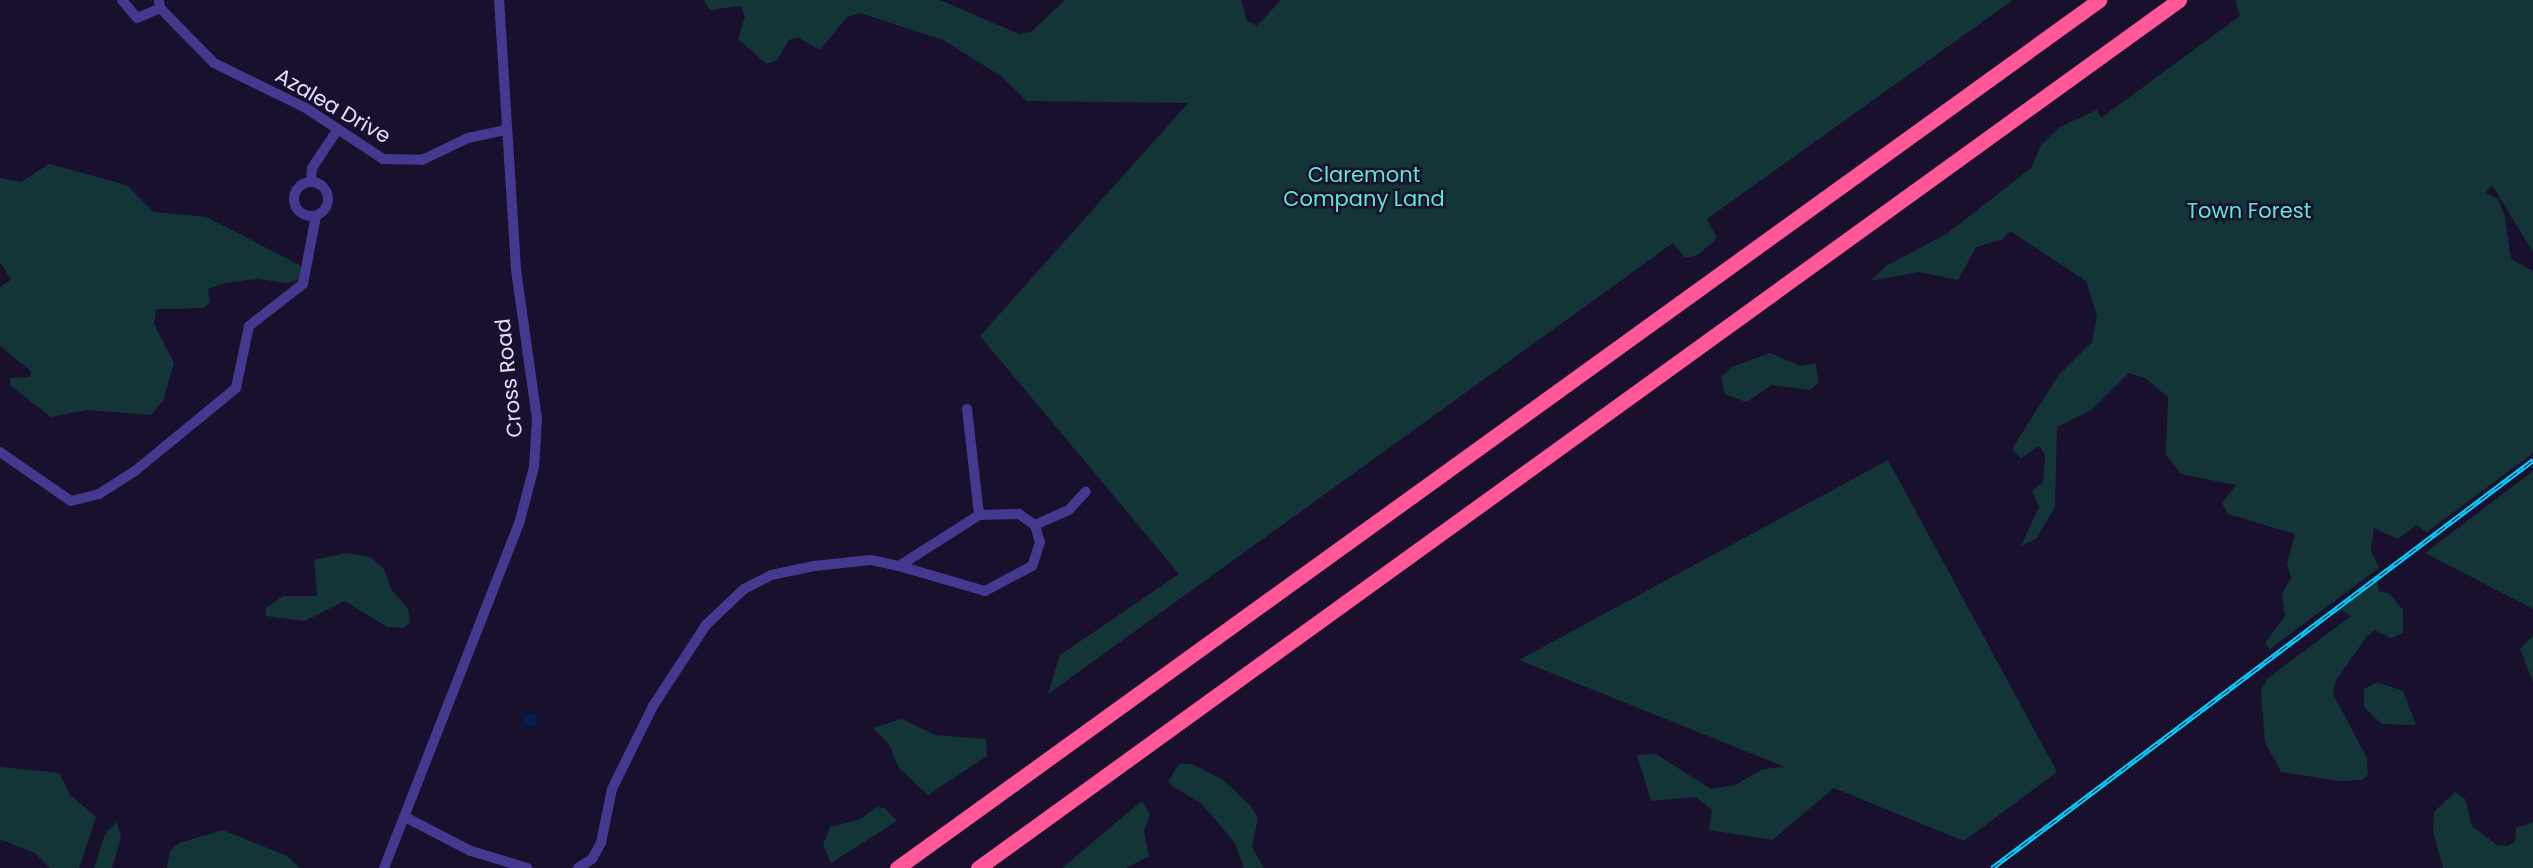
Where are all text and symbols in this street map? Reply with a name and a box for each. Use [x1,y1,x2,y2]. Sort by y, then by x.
street label: Azalea Drive [271,63,395,149]
park label: Claremont Company Land [1283,162,1445,212]
park label: Town Forest [2187,198,2311,224]
street label: Cross Road [490,317,528,439]

